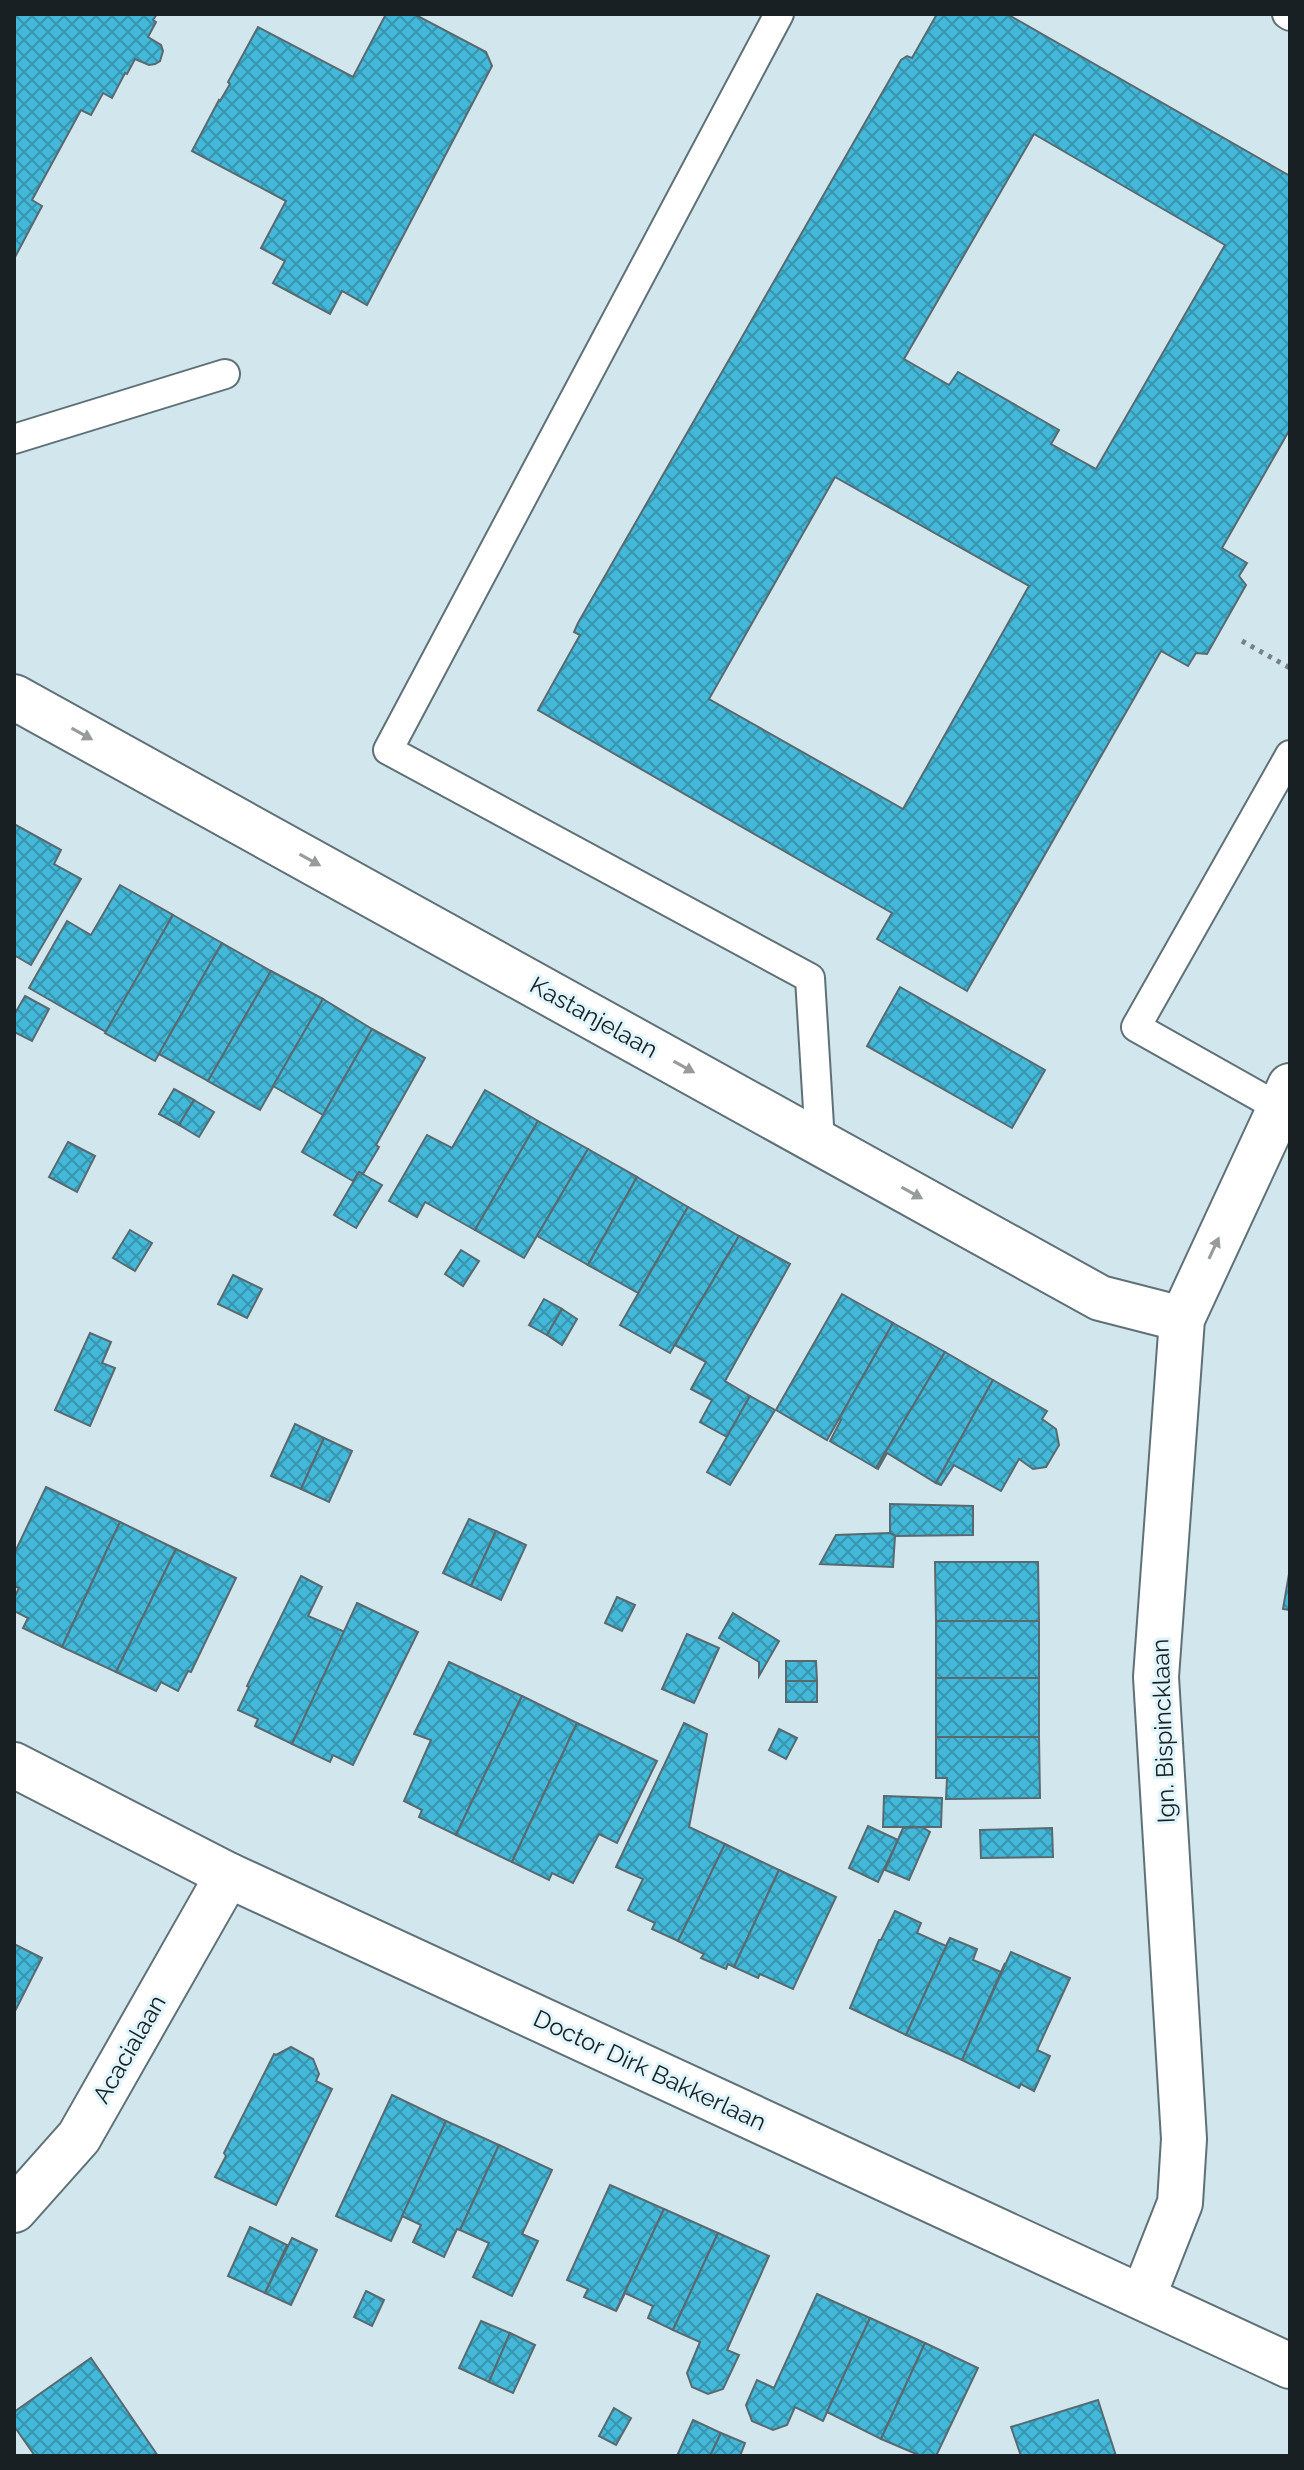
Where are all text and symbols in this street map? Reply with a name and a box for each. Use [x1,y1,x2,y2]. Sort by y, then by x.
one-way arrow [71,728,94,741]
one-way arrow [299,853,321,867]
street label: Kastanjelaan [525,970,663,1064]
one-way arrow [673,1060,696,1074]
one-way arrow [901,1186,923,1200]
one-way arrow [1207,1237,1221,1260]
street label: Ign. Bispincklaan [1145,1638,1181,1824]
street label: Acacialaan [86,1990,172,2108]
street label: Doctor Dirk Bakkerlaan [529,2003,771,2137]

